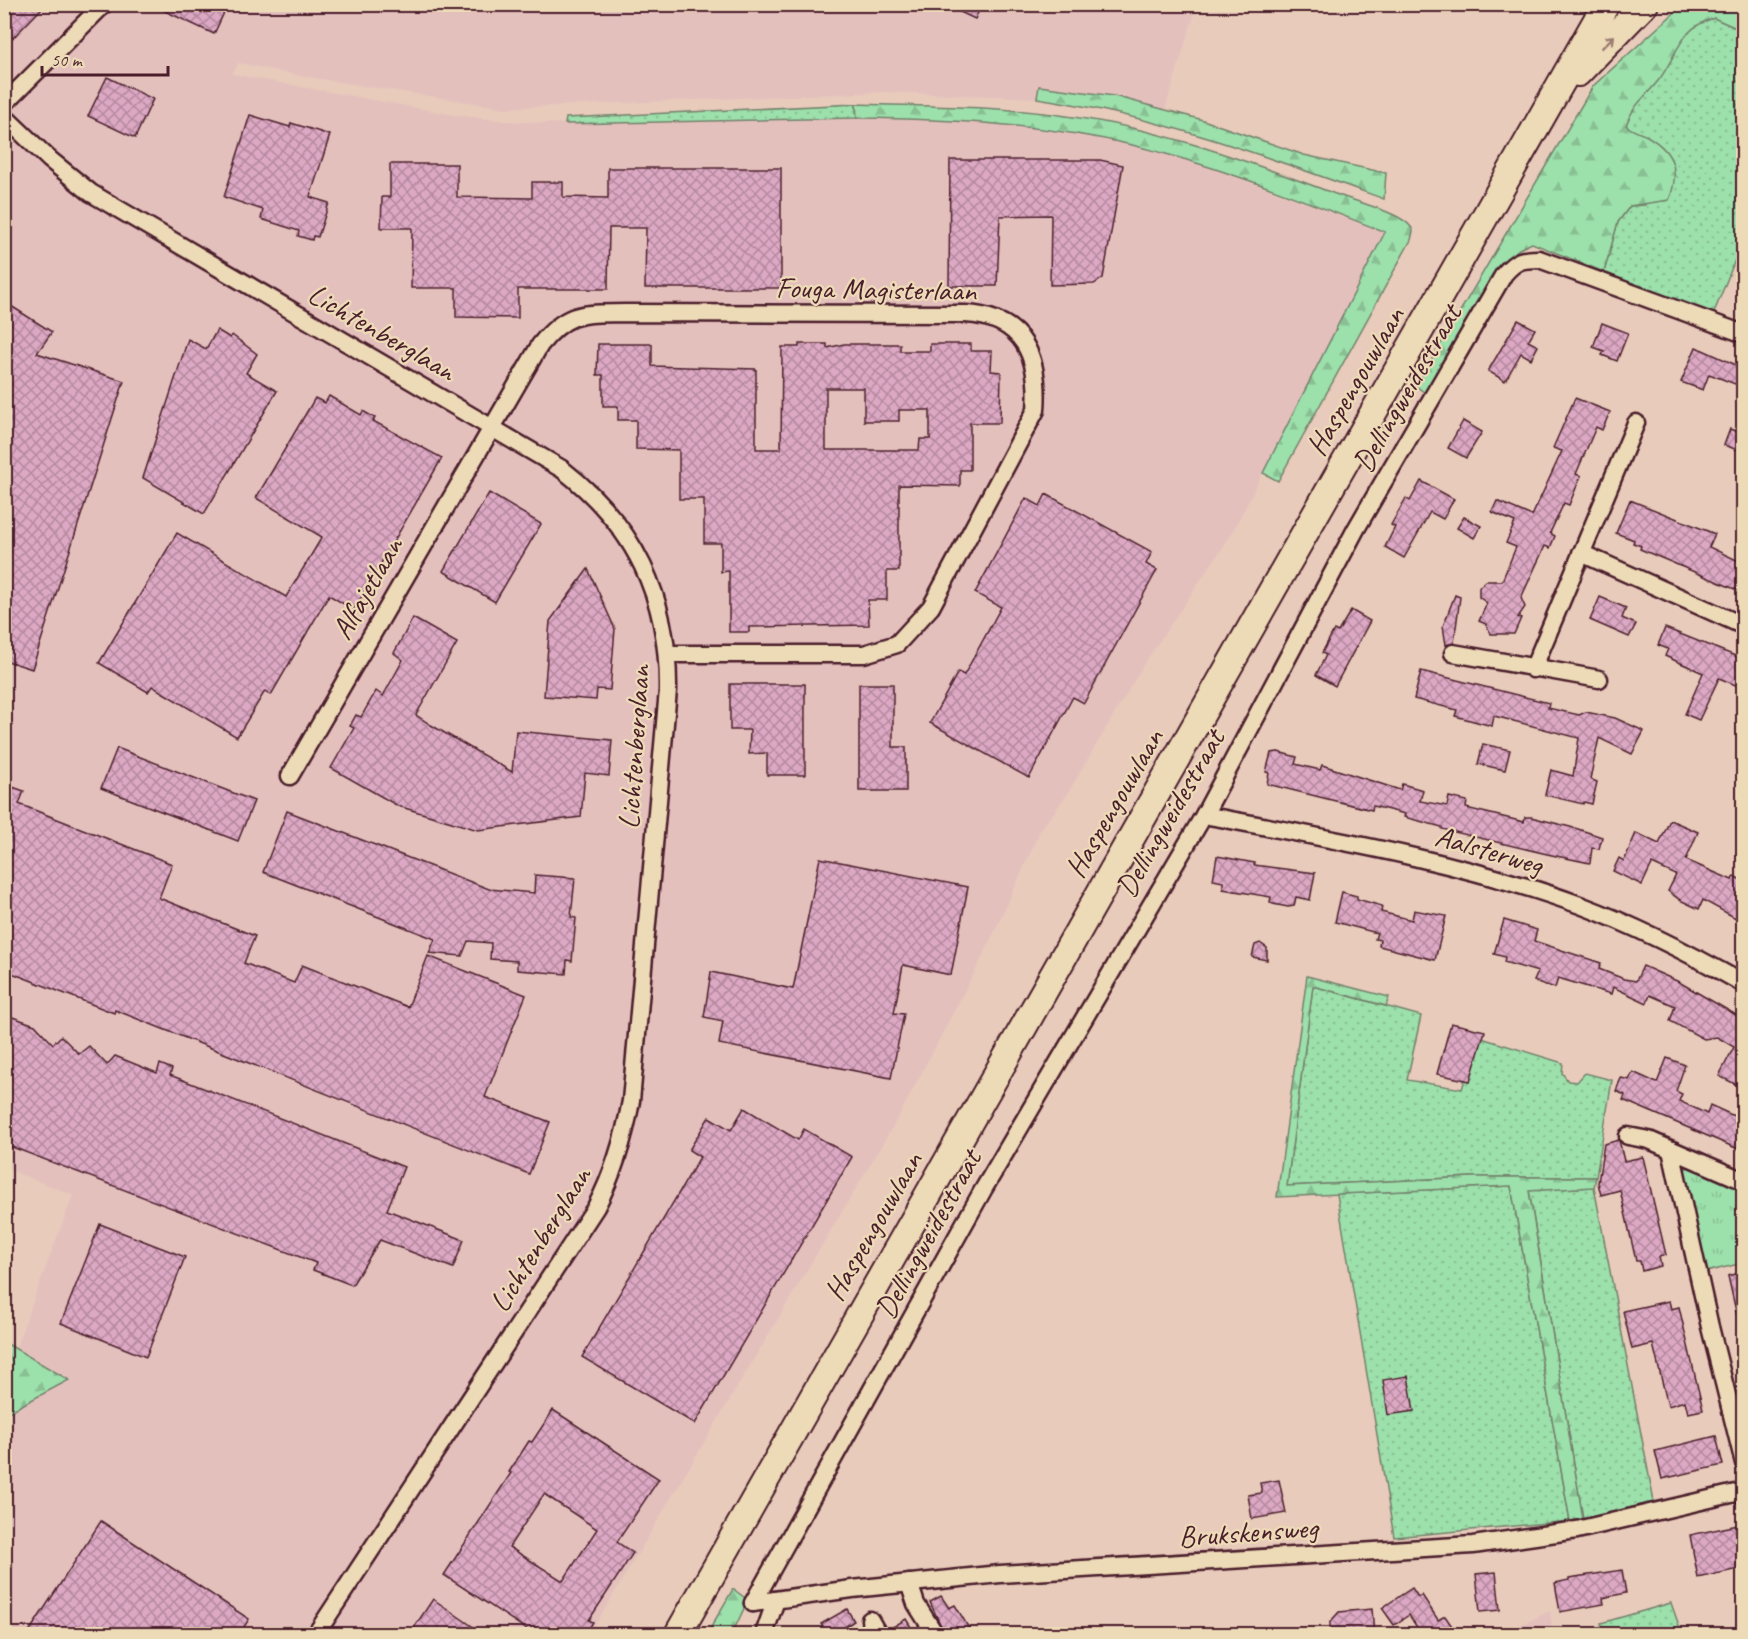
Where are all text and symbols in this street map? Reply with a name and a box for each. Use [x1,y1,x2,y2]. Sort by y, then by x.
one-way arrow [1601,34,1615,49]
scale bar [42,39,168,77]
text: 50 m [51,49,84,71]
street label: Fouga Magisterlaan [776,268,978,310]
street label: Lichtenberglaan [301,275,464,390]
street label: Dellingweidestraat [1344,295,1472,478]
street label: Haspengouwlaan [1297,299,1414,462]
street label: Alfajetlaan [323,529,412,646]
street label: Lichtenberglaan [609,662,659,830]
street label: Dellingweidestraat [1107,720,1235,903]
street label: Haspengouwlaan [1056,721,1173,884]
street label: Aalsterweg [1431,817,1549,884]
street label: Dellingweidestraat [866,1141,991,1325]
street label: Haspengouwlaan [815,1144,932,1307]
street label: Lichtenberglaan [480,1158,600,1319]
street label: Brukskensweg [1177,1508,1321,1556]

